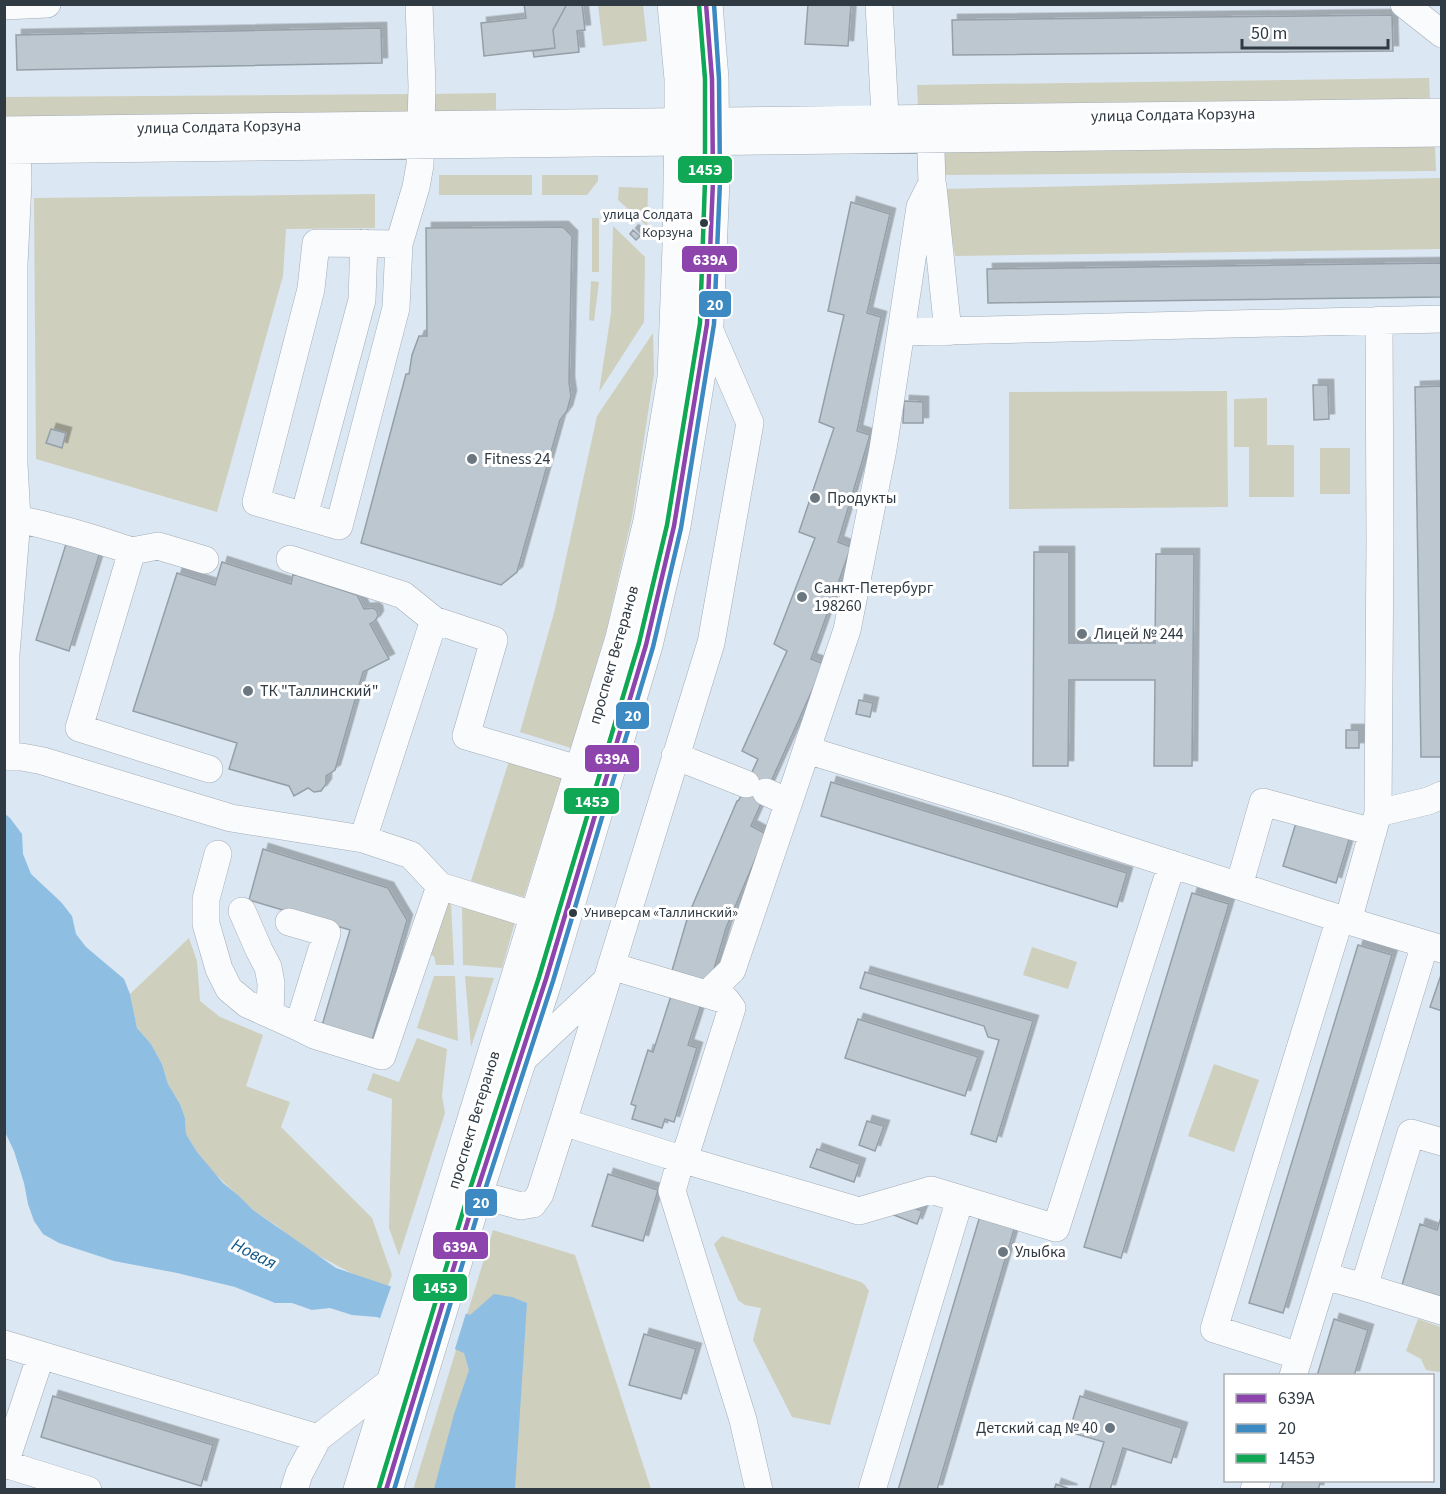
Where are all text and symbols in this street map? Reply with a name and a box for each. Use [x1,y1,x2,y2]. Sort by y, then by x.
scale bar [1242,12,1388,50]
text: 50 m [1251,21,1287,46]
street label: улица Солдата Корзуна [1091,103,1255,127]
street label: улица Солдата Корзуна [137,115,301,139]
line badge: 145Э [677,155,733,184]
text: 145Э [688,159,722,181]
place label: улица Солдата Корзуна [603,205,693,243]
marker: улица Солдата Корзуна [698,217,710,229]
line badge: 639А [681,245,738,273]
text: 639А [693,249,728,271]
line badge: 20 [698,290,732,318]
text: 20 [707,294,723,316]
place label: Fitness 24 [484,448,550,470]
marker: Fitness 24 [465,452,479,466]
place label: Продукты [827,487,897,509]
marker: Продукты [808,491,822,505]
place label: Санкт-Петербург 198260 [814,577,934,617]
street label: проспект Ветеранов [584,583,644,727]
marker: Санкт-Петербург 198260 [795,590,809,604]
place label: Лицей № 244 [1094,623,1184,645]
marker: Лицей № 244 [1075,627,1089,641]
place label: ТК "Таллинский" [260,680,378,702]
marker: ТК "Таллинский" [241,684,255,698]
line badge: 20 [615,701,650,730]
text: 20 [625,705,641,727]
line badge: 639А [584,744,640,773]
text: 639А [595,748,630,770]
line badge: 145Э [563,787,620,815]
text: 145Э [575,791,609,813]
place label: Универсам «Таллинский» [584,903,738,923]
marker: Универсам «Таллинский» [567,907,579,919]
street label: проспект Ветеранов [443,1048,505,1192]
line badge: 20 [464,1188,498,1217]
text: 20 [473,1192,489,1214]
line badge: 639А [432,1231,489,1260]
water label: Новая [227,1232,281,1276]
text: 639А [443,1236,478,1258]
place label: Улыбка [1015,1241,1066,1263]
marker: Улыбка [996,1245,1010,1259]
line badge: 145Э [412,1273,468,1302]
text: 145Э [423,1277,457,1299]
legend [1224,1374,1434,1482]
text: 639А [1278,1386,1315,1411]
text: 20 [1278,1416,1296,1441]
place label: Детский сад № 40 [976,1417,1098,1439]
marker: Детский сад № 40 [1103,1421,1117,1435]
text: 145Э [1278,1446,1315,1471]

